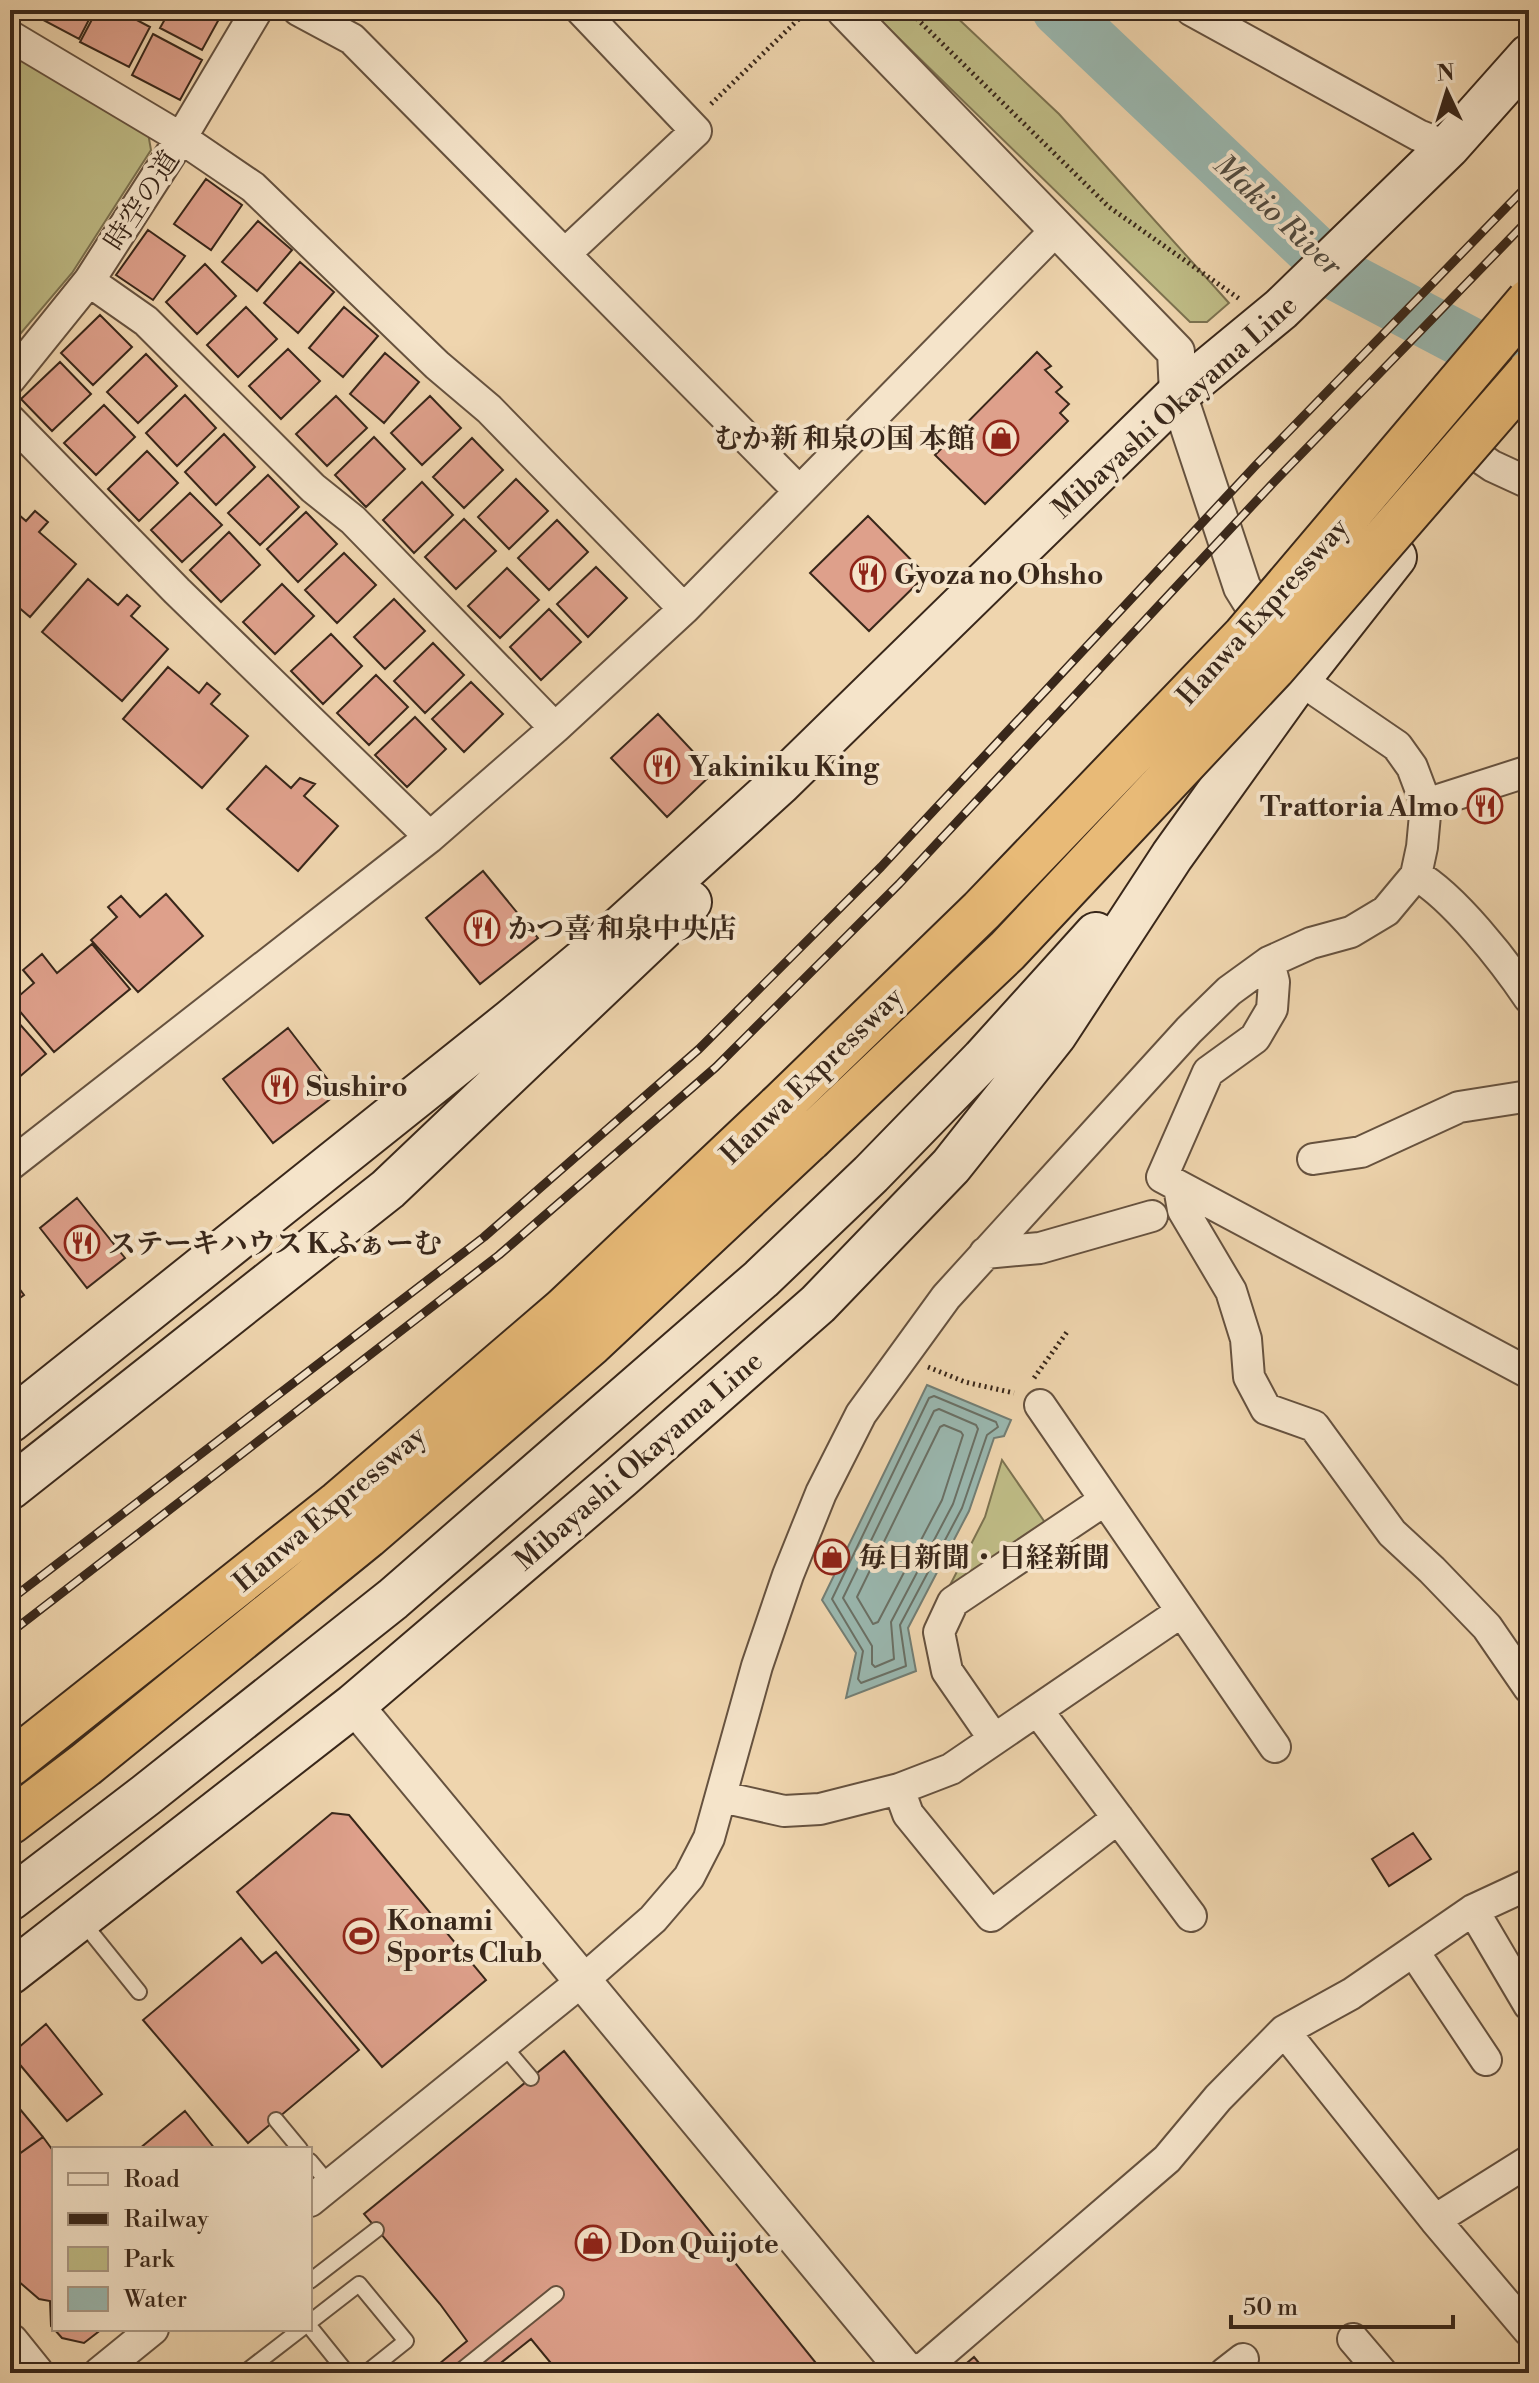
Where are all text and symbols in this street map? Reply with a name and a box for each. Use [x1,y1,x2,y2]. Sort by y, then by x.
north arrow [1407,52,1487,132]
text: N [1436,59,1456,88]
street label: 時空の道 [97,144,187,257]
water label: Makio River [1205,147,1350,286]
street label: Mibayashi Okayama Line [1045,288,1305,526]
shop icon: むか新 和泉の国 本館 [982,419,1020,457]
place label: むか新 和泉の国 本館 [714,422,975,457]
street label: Hanwa Expressway [1170,511,1357,713]
restaurant icon: Gyoza no Ohsho [849,555,887,593]
place label: Gyoza no Ohsho [894,558,1103,593]
restaurant icon: Yakiniku King [643,747,681,785]
place label: Yakiniku King [688,750,880,785]
restaurant icon: Trattoria Almo [1466,787,1504,825]
place label: Trattoria Almo [1260,790,1459,825]
restaurant icon: かつ喜 和泉中央店 [463,909,501,947]
place label: かつ喜 和泉中央店 [508,912,736,947]
street label: Hanwa Expressway [713,980,911,1172]
restaurant icon: Sushiro [261,1067,299,1105]
place label: Sushiro [306,1070,408,1105]
restaurant icon: ステーキハウス Kふぁーむ [63,1224,101,1262]
place label: ステーキハウス Kふぁーむ [108,1227,442,1262]
street label: Mibayashi Okayama Line [508,1344,770,1579]
street label: Hanwa Expressway [227,1418,434,1600]
shop icon: 毎日新聞・日経新聞 [813,1538,851,1576]
place label: 毎日新聞・日経新聞 [858,1541,1110,1576]
place label: Konami Sports Club [387,1904,542,1971]
sports icon: Konami Sports Club [342,1917,380,1955]
legend [52,2147,312,2331]
text: Road [124,2165,180,2195]
text: Railway [124,2205,209,2235]
shop icon: Don Quijote [574,2224,612,2262]
place label: Don Quijote [619,2227,779,2262]
text: Park [124,2245,175,2275]
scale bar [1231,2279,1453,2329]
text: Water [123,2285,187,2315]
text: 50 m [1243,2293,1298,2323]

